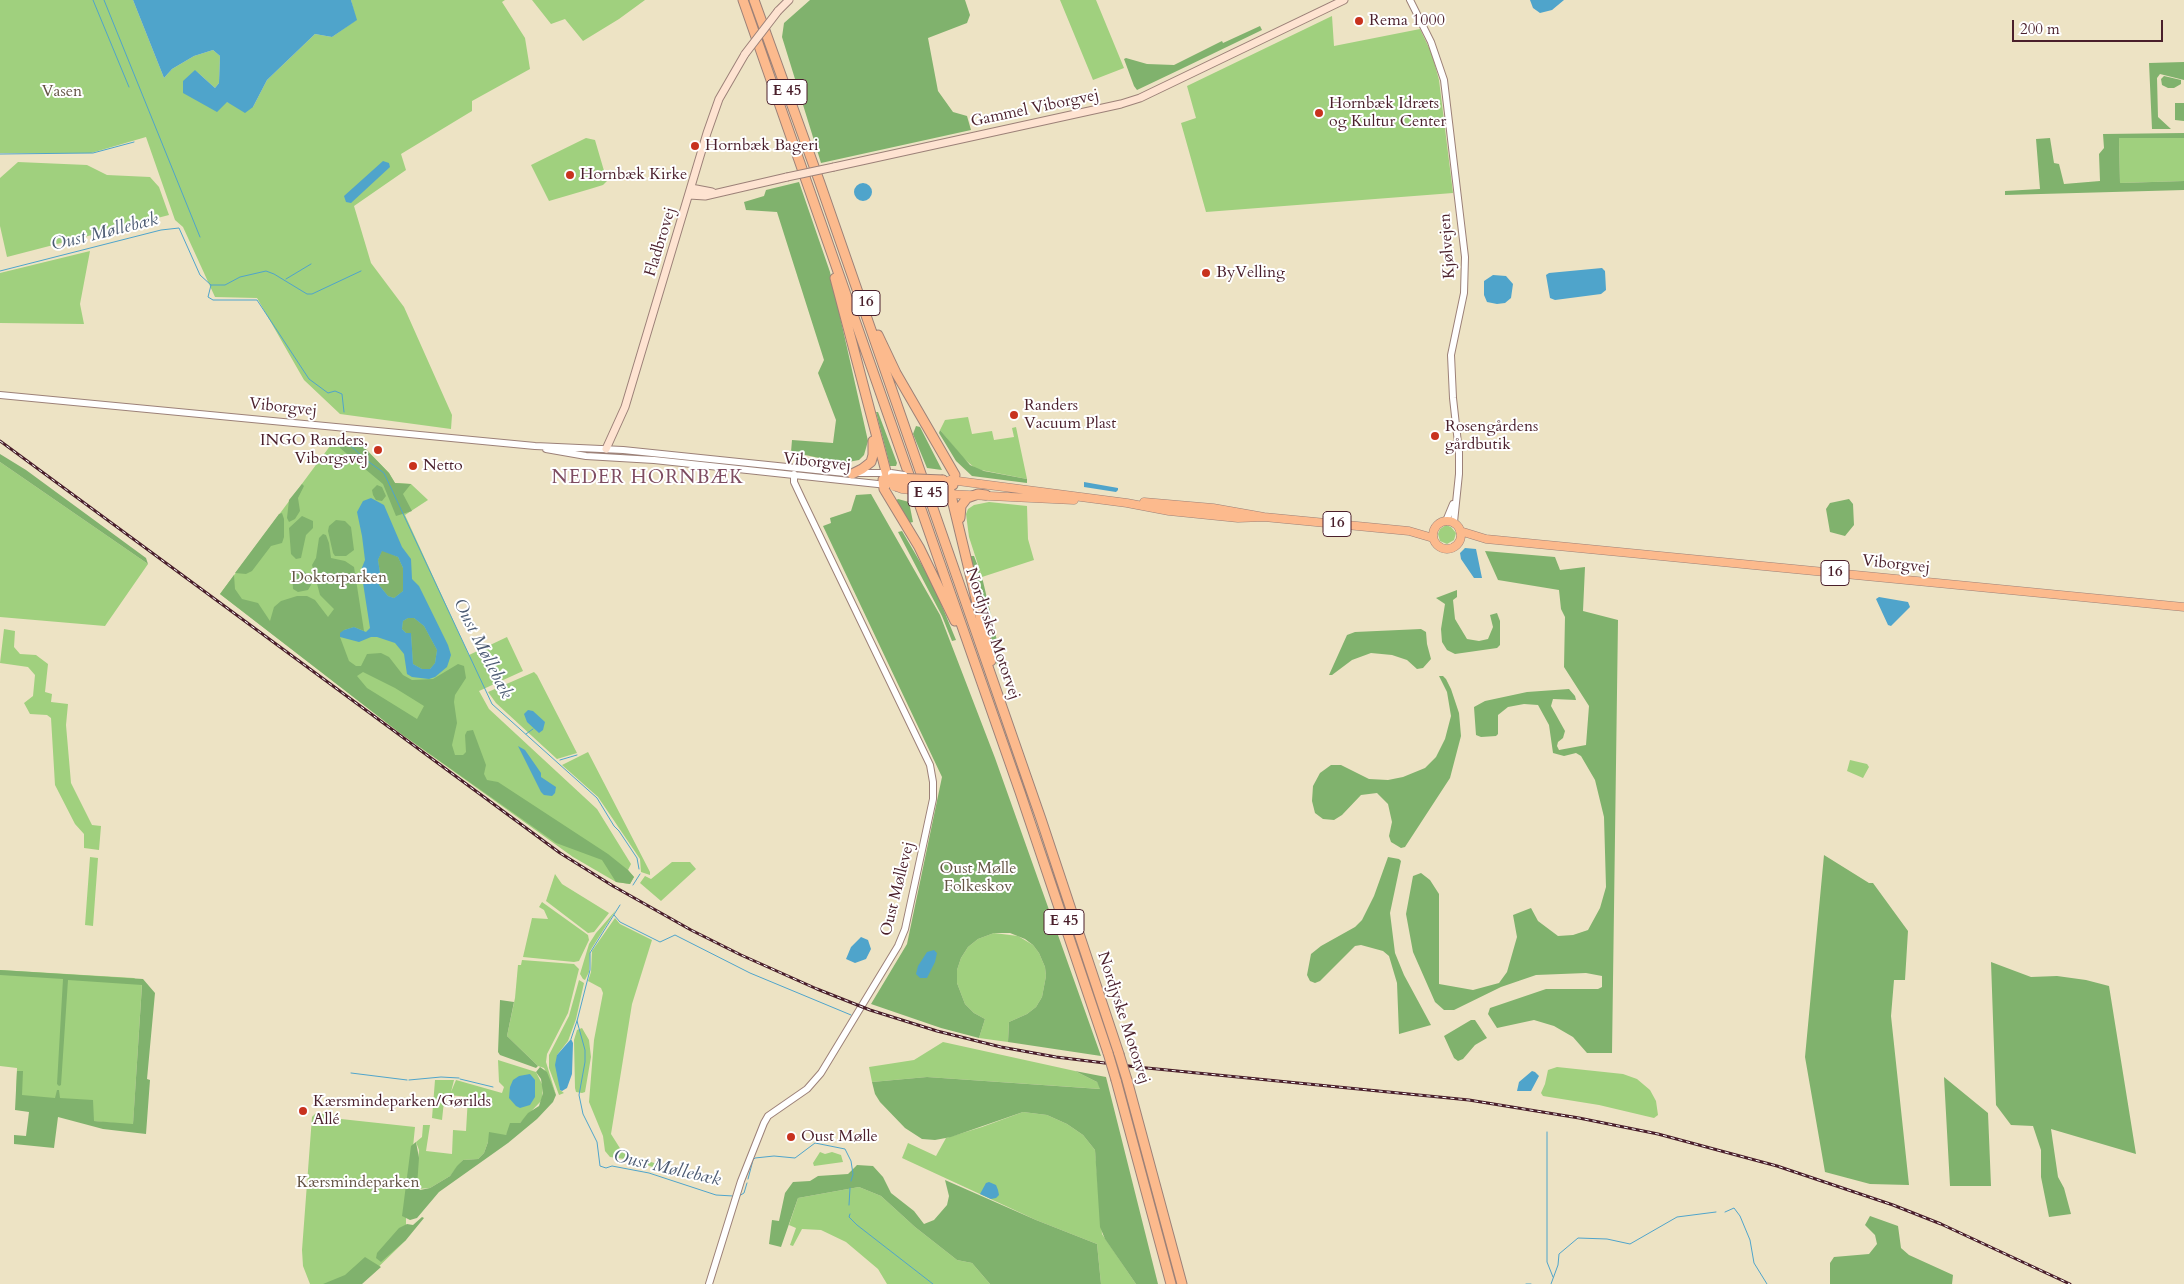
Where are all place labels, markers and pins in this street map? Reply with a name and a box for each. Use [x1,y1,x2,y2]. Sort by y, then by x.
place label: Rema 1000 [1369,11,1445,31]
marker: Rema 1000 [1353,15,1365,27]
place label: Hornbæk Idræts og Kultur Center [1329,94,1446,132]
marker: Hornbæk Idræts og Kultur Center [1313,107,1325,119]
place label: Hornbæk Bageri [705,136,819,156]
marker: Hornbæk Bageri [689,140,701,152]
place label: Hornbæk Kirke [580,165,687,185]
marker: Hornbæk Kirke [564,169,576,181]
place label: ByVelling [1216,263,1285,283]
marker: ByVelling [1200,267,1212,279]
place label: Randers Vacuum Plast [1024,396,1116,434]
marker: Randers Vacuum Plast [1008,409,1020,421]
place label: Rosengårdens gårdbutik [1445,417,1538,455]
marker: Rosengårdens gårdbutik [1429,430,1441,442]
place label: INGO Randers, Viborgsvej [260,431,368,469]
marker: INGO Randers, Viborgsvej [372,444,384,456]
place label: Netto [423,456,463,476]
marker: Netto [407,460,419,472]
place label: Kærsmindeparken/Gørilds Allé [313,1092,491,1130]
marker: Kærsmindeparken/Gørilds Allé [297,1105,309,1117]
place label: Oust Mølle [801,1127,878,1147]
marker: Oust Mølle [785,1131,797,1143]

